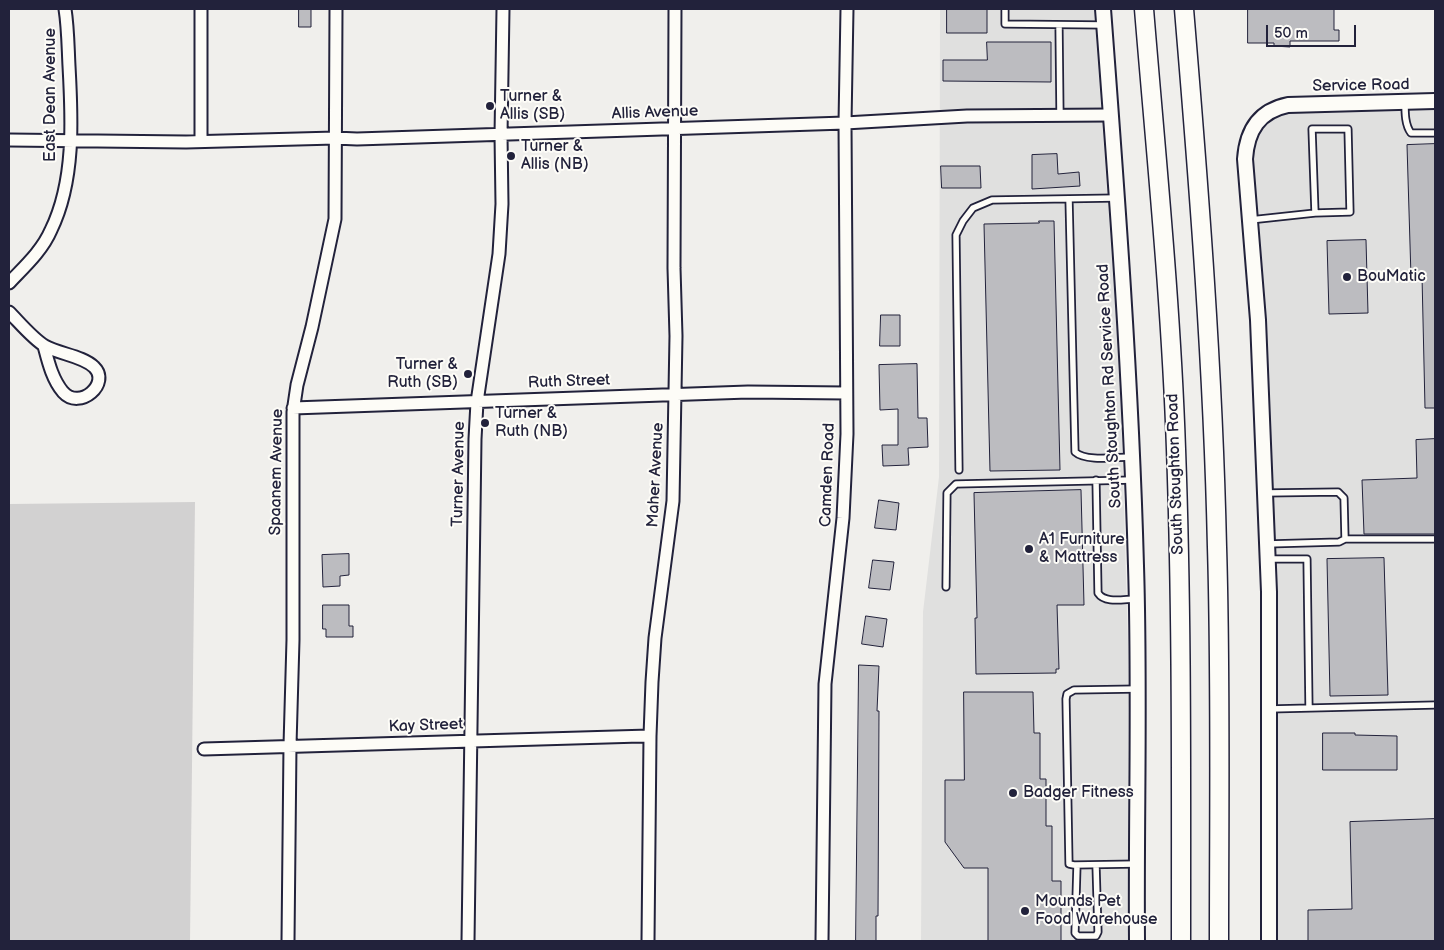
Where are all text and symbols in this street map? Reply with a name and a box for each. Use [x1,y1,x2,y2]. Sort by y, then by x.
scale bar [1269,15,1359,47]
text: 50 m [1274,24,1308,43]
street label: East Dean Avenue [41,28,61,162]
street label: Service Road [1312,76,1410,96]
place label: Turner & Allis (SB) [500,87,565,125]
marker: Turner & Allis (SB) [484,100,496,112]
street label: Allis Avenue [611,102,699,124]
place label: Turner & Allis (NB) [521,137,589,175]
marker: Turner & Allis (NB) [505,150,517,162]
street label: South Stoughton Rd Service Road [1094,263,1126,509]
place label: BouMatic [1357,267,1426,287]
marker: BouMatic [1341,271,1353,283]
place label: Turner & Ruth (SB) [387,355,458,393]
marker: Turner & Ruth (SB) [462,368,474,380]
street label: Ruth Street [528,371,610,393]
street label: South Stoughton Road [1164,393,1188,555]
place label: Turner & Ruth (NB) [495,404,568,442]
street label: Spaanem Avenue [266,408,288,536]
marker: Turner & Ruth (NB) [479,417,491,429]
street label: Turner Avenue [448,421,470,527]
street label: Maher Avenue [644,422,668,528]
street label: Camden Road [817,423,839,527]
place label: A1 Furniture & Mattress [1039,530,1125,568]
marker: A1 Furniture & Mattress [1023,543,1035,555]
street label: Kay Street [388,715,464,737]
place label: Badger Fitness [1023,783,1134,803]
marker: Badger Fitness [1007,787,1019,799]
place label: Mounds Pet Food Warehouse [1035,892,1157,930]
marker: Mounds Pet Food Warehouse [1019,905,1031,917]

